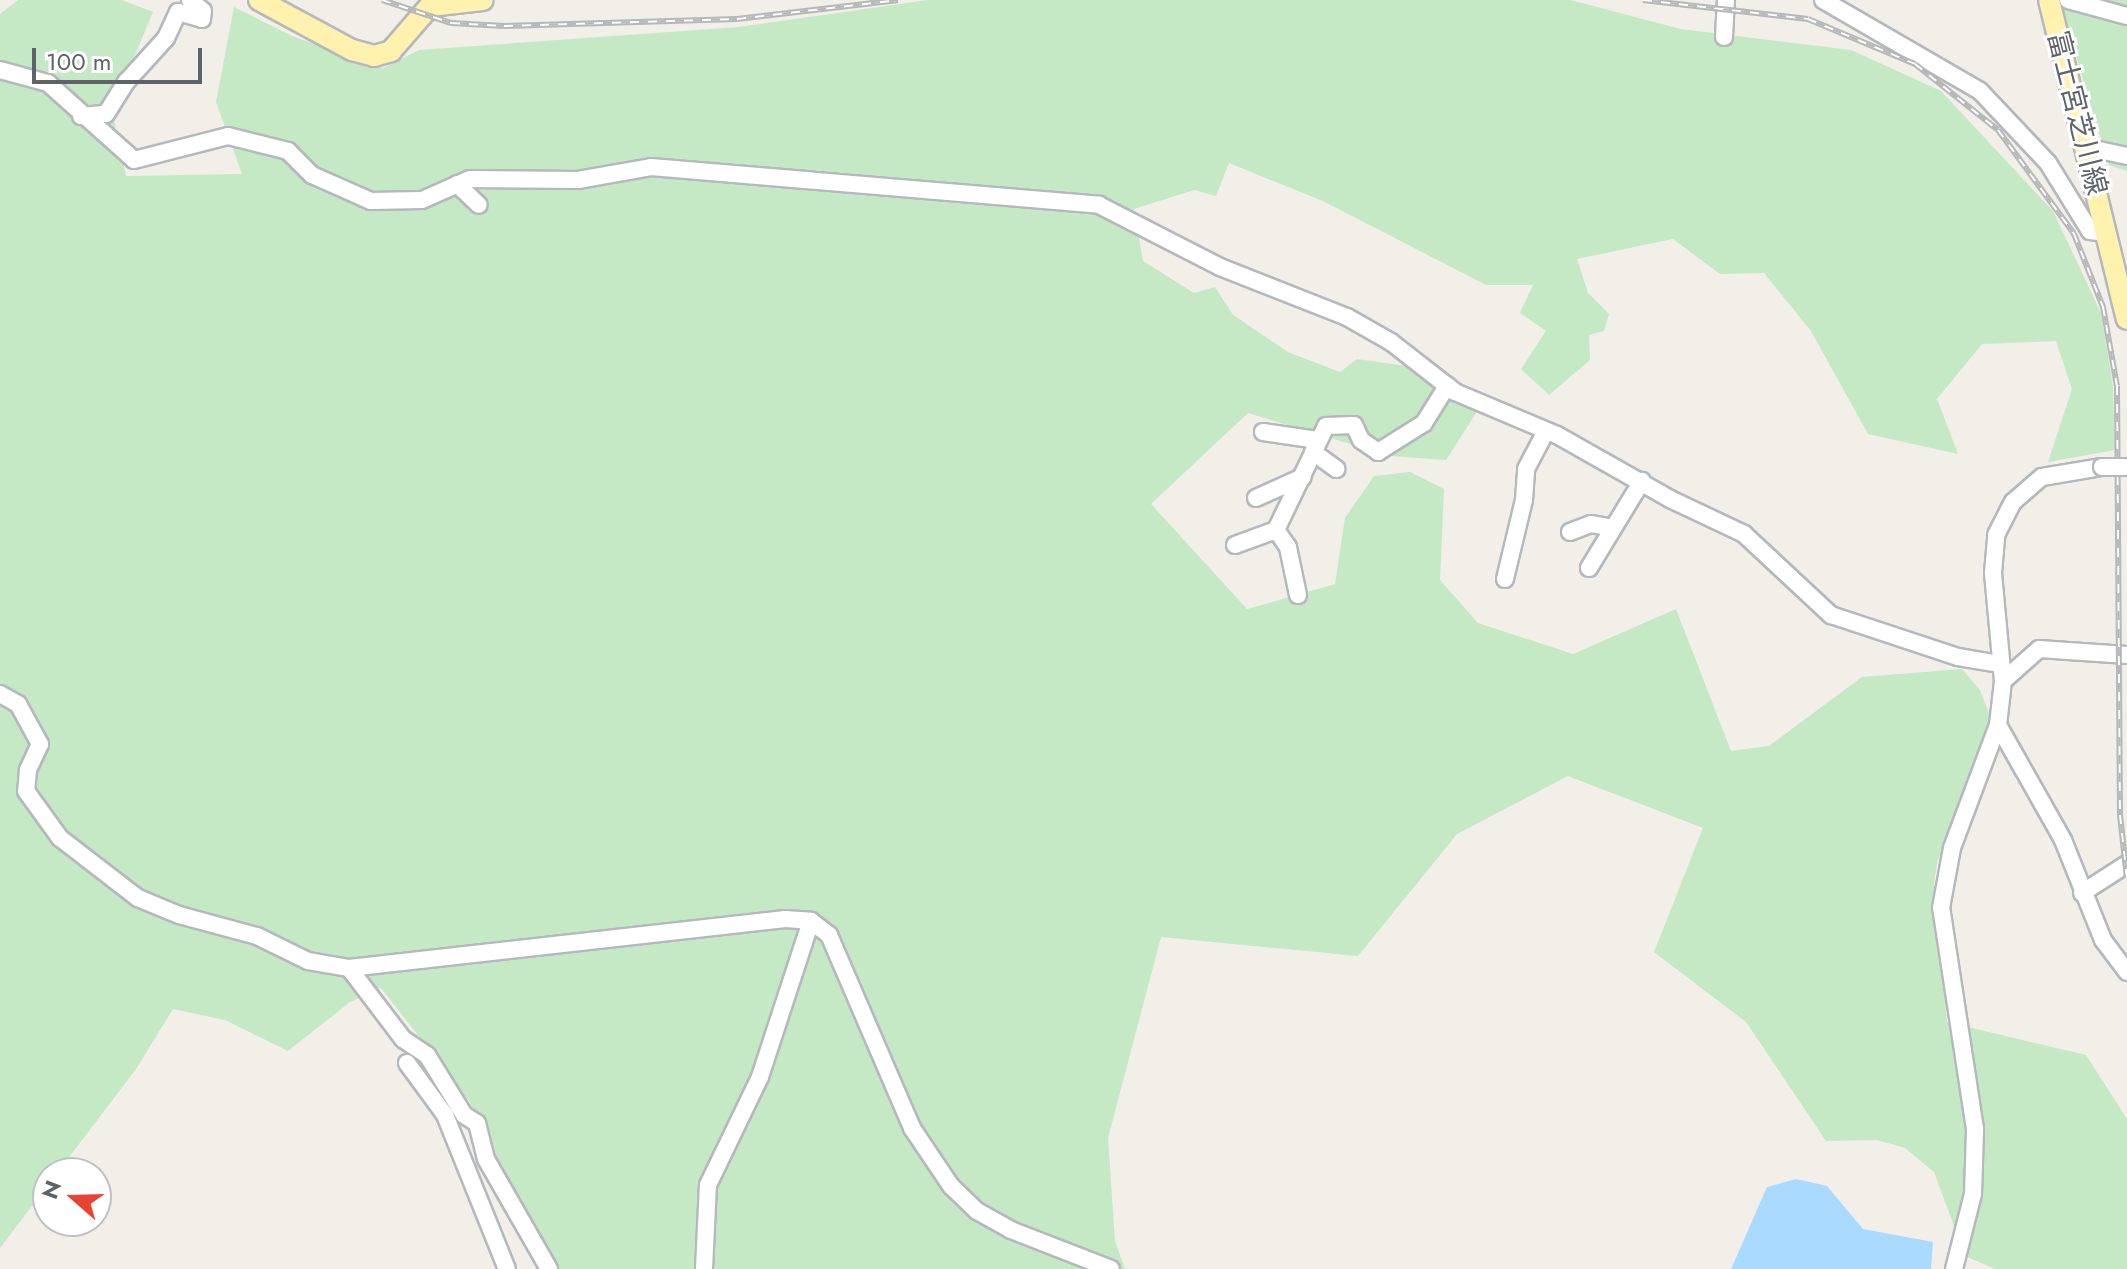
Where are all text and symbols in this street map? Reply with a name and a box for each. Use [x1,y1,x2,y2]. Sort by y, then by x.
street label: 富士宮芝川線 [2040,27,2114,199]
scale bar [36,32,206,82]
text: 100 m [46,44,112,79]
north arrow [32,1157,112,1237]
text: N [33,1176,69,1203]

